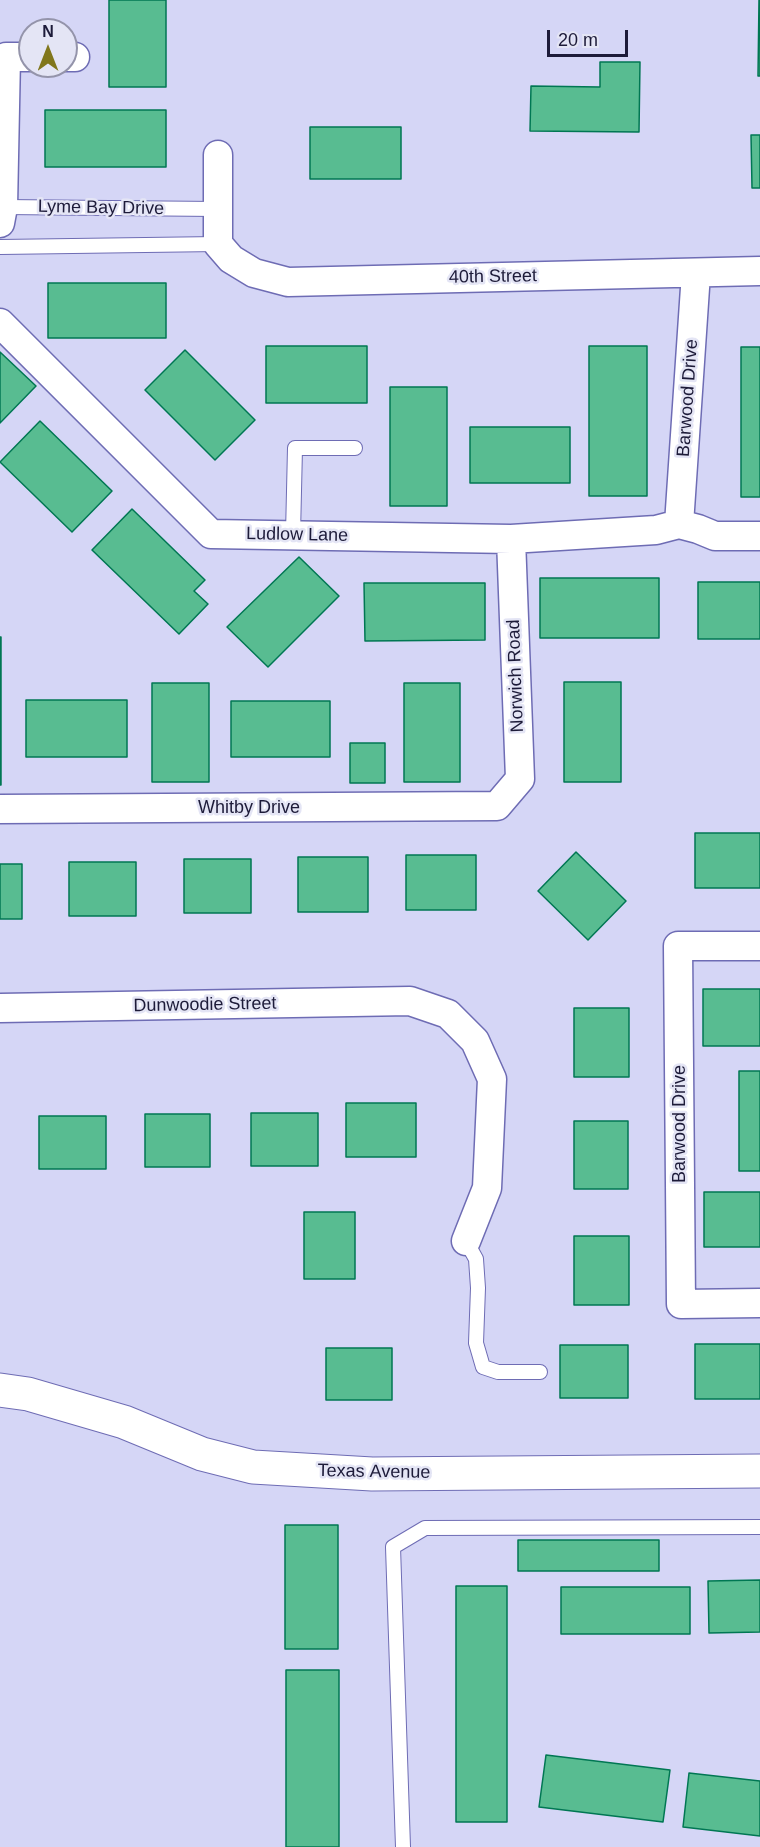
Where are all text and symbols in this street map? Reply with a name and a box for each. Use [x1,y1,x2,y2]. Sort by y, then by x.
north arrow [18,18,78,78]
scale bar [550,18,631,56]
text: N [42,23,54,40]
text: 20 m [558,30,598,50]
street label: Lyme Bay Drive [38,196,164,220]
street label: 40th Street [449,265,537,289]
street label: Barwood Drive [673,338,703,458]
street label: Ludlow Lane [246,523,348,547]
street label: Norwich Road [503,619,529,733]
street label: Whitby Drive [198,797,300,819]
street label: Dunwoodie Street [133,993,277,1017]
street label: Barwood Drive [669,1065,691,1183]
street label: Texas Avenue [317,1460,431,1484]

